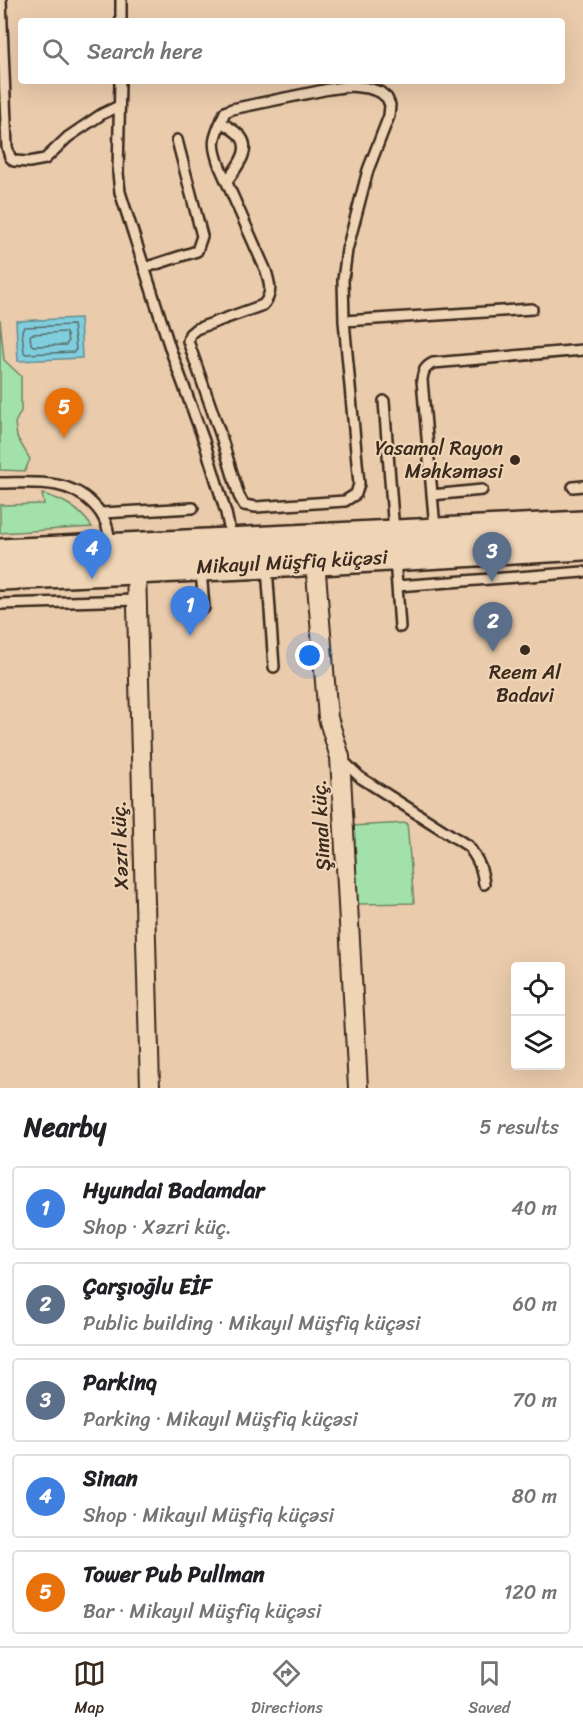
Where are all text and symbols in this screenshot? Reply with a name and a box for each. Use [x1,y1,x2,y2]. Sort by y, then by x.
search box [18,18,565,84]
text: Search here [87,32,203,71]
icon: search [39,35,72,68]
pin: 5 [44,388,84,438]
place label: Yasamal Rayon Məhkəməsi [375,431,504,489]
marker: Yasamal Rayon Məhkəməsi [508,453,522,467]
pin: 4 [72,530,112,579]
pin: 3 [472,532,512,582]
street label: Mikayıl Müşfiq küçəsi [195,539,390,584]
pin: 1 [170,586,210,636]
pin: 2 [474,602,512,652]
your location [295,641,324,670]
marker: Reem Al Badavi [518,643,532,657]
place label: Reem Al Badavi [489,655,562,713]
street label: Şimal küç. [301,778,341,872]
street label: Xəzri küç. [101,800,139,891]
map controls [511,962,565,1070]
button: locate [511,962,565,1016]
button: layers [511,1016,565,1070]
text: Nearby [24,1104,106,1150]
text: 5 results [480,1110,559,1145]
text: Hyundai Badamdar [83,1171,264,1210]
text: 1 [41,1191,50,1226]
text: 40 m [511,1191,557,1226]
text: Shop · Xəzri küç. [83,1210,232,1245]
text: Çarşıoğlu EİF [83,1267,212,1306]
text: 2 [40,1287,51,1322]
text: 60 m [512,1287,557,1322]
text: Public building · Mikayıl Müşfiq küçəsi [83,1306,420,1341]
text: Parkinq [83,1363,157,1402]
text: 3 [40,1383,51,1418]
text: 70 m [512,1383,557,1418]
text: Parking · Mikayıl Müşfiq küçəsi [83,1402,358,1437]
text: Sinan [83,1459,138,1498]
text: 4 [39,1479,52,1514]
text: 80 m [512,1479,557,1514]
text: Shop · Mikayıl Müşfiq küçəsi [83,1498,334,1533]
text: Tower Pub Pullman [83,1555,265,1594]
text: 5 [39,1575,52,1610]
text: 120 m [504,1575,557,1610]
text: Bar · Mikayıl Müşfiq küçəsi [83,1594,321,1629]
tab: Map [73,1657,106,1722]
tab: Directions [251,1657,323,1722]
tab: Saved [468,1657,510,1722]

